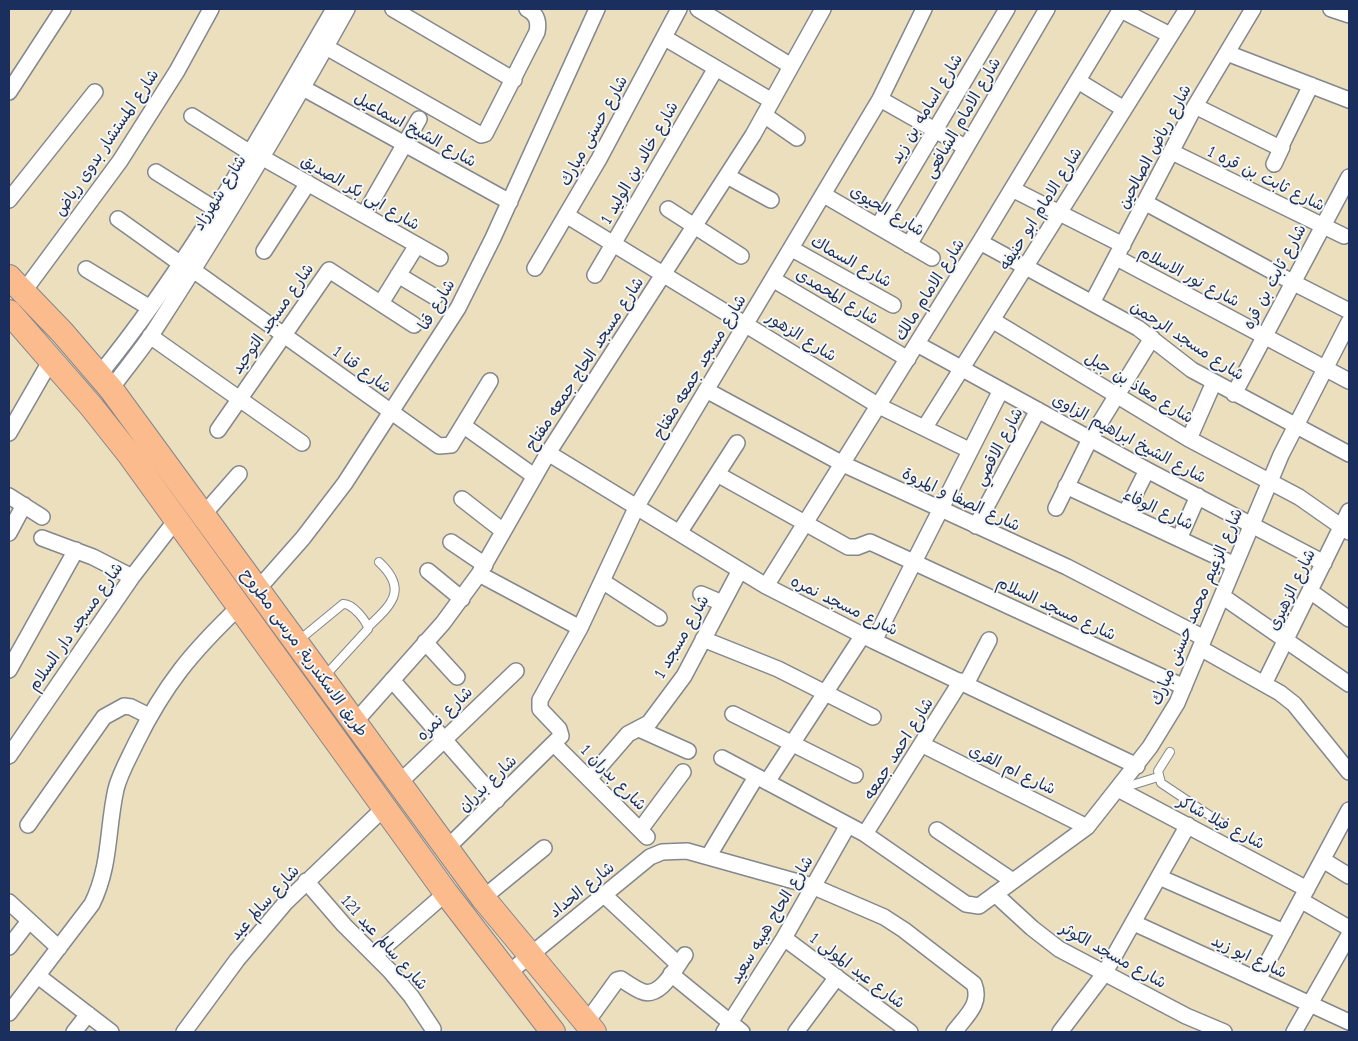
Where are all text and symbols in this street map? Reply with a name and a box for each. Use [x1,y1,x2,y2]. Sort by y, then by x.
street label: شارع اسامه بن زيد [887,51,967,167]
street label: شارع الامام الشافعى [921,54,1005,182]
street label: شارع المستشار بدوى رياض [51,66,163,220]
street label: شارع حسنى مبارك [556,73,632,189]
street label: شارع رياض الصالحين [1114,81,1196,213]
street label: شارع الشيخ اسماعيل [350,88,480,172]
street label: شارع خالد بن الوليد 1 [597,98,683,228]
street label: شارع ثابت بن قره 1 [1204,142,1328,216]
street label: شارع الامام ابو حنيفه [995,144,1087,274]
street label: شارع ابى بكر الصديق [297,151,423,235]
street label: شارع شهرزاد [189,152,251,234]
street label: شارع الحيوى [846,181,928,241]
street label: شارع ثابت بن قره [1239,221,1311,333]
street label: شارع السماك [807,232,895,292]
street label: شارع الامام مالك [891,235,969,345]
street label: شارع نور الاسلام [1135,242,1243,312]
street label: شارع مسجد التوحيد [228,260,318,378]
street label: شارع المحمدى [792,265,882,329]
street label: شارع مسجد الحاج جمعه مفتاح [522,274,648,454]
street label: شارع قنا [414,276,460,334]
street label: شارع مسجد جمعه مفتاح [649,291,751,443]
street label: شارع مسجد الرحمن [1126,297,1248,385]
street label: شارع الزهور [762,308,840,366]
street label: شارع قنا 1 [329,342,395,398]
street label: شارع معاذ بن جبل [1081,348,1197,428]
street label: شارع الشيخ ابراهيم الزاوى [1049,390,1209,488]
street label: شارع الاقصي [970,405,1028,489]
street label: شارع الصفا و المروة [899,464,1023,536]
street label: شارع الوفاء [1120,485,1196,535]
street label: شارع الزعيم محمد حسنى مبارك [1147,506,1247,708]
street label: شارع الزهيرى [1264,546,1320,634]
street label: شارع مسجد دار السلام [24,559,128,695]
street label: طريق الاسكندرية, مرسى مطروح [237,565,371,741]
street label: شارع مسجد نمره [787,572,901,640]
street label: شارع مسجد السلام [993,573,1119,645]
street label: شارع مسجد 1 [651,592,713,682]
street label: شارع نمره [413,683,477,745]
street label: شارع احمد جمعه [860,695,938,803]
street label: شارع بدران 1 [576,741,650,815]
street label: شارع ام القرى [965,741,1059,799]
street label: شارع بدران [455,752,521,816]
street label: شارع فيلا شاكر [1174,792,1268,854]
street label: شارع الحاج هيبه سعيد [726,853,818,987]
street label: شارع الحداد [546,858,618,922]
street label: شارع سالم عيد [226,861,304,945]
street label: شارع سالم عيد 121 [336,892,432,994]
street label: شارع مسجد الكوثر [1057,919,1169,993]
street label: شارع عبد المولى 1 [806,929,908,1013]
street label: شارع ابو زيد [1208,931,1290,983]

